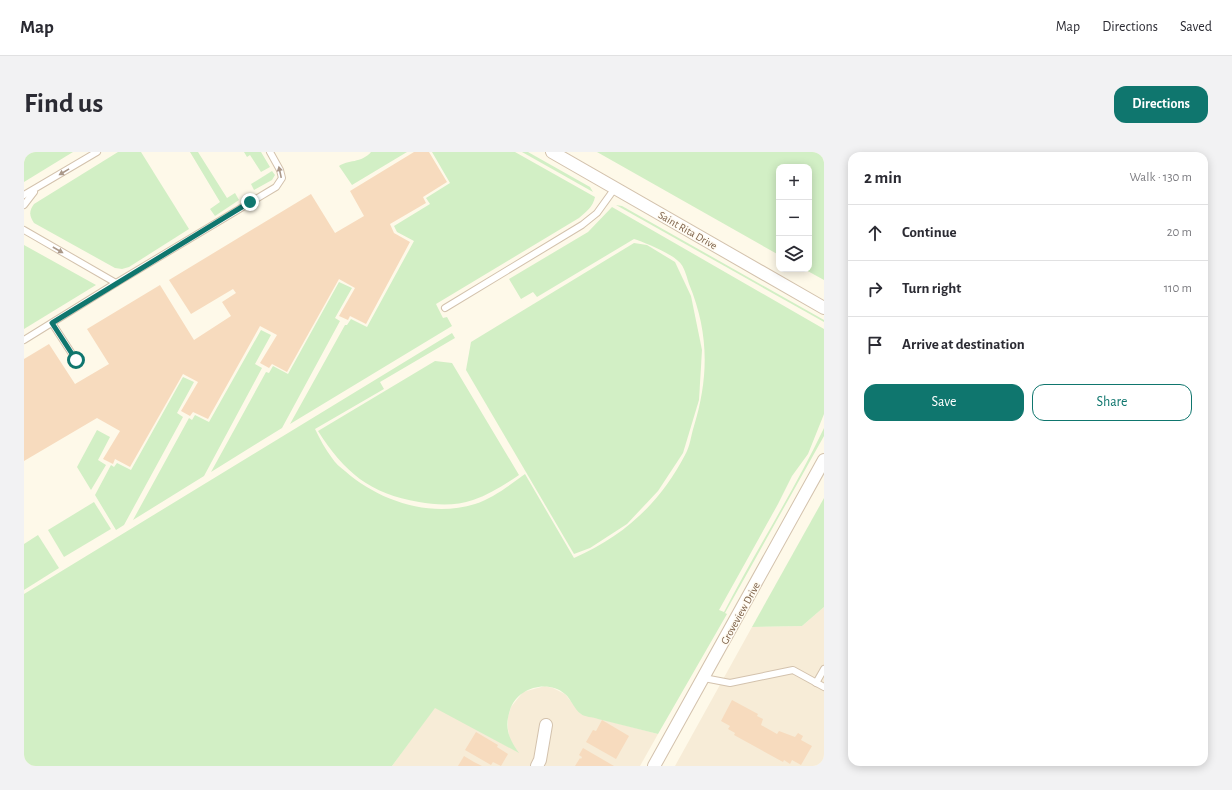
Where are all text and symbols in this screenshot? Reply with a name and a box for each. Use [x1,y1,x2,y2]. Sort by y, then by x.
text: Map [20,18,54,37]
text: Map [1056,20,1080,34]
text: Directions [1102,20,1158,34]
text: Saved [1180,20,1212,34]
button: Directions [1114,86,1208,123]
text: Find us [24,90,103,118]
map controls [776,164,812,272]
button: + [776,164,812,200]
one-way arrow [276,166,282,179]
one-way arrow [59,168,69,176]
text: 2 min [864,169,902,186]
text: Walk · 130 m [1129,171,1192,184]
route end [241,193,259,211]
button: − [776,200,812,236]
street label: Saint Rita Drive [657,209,719,252]
icon: ahead [864,222,886,244]
text: Continue [902,225,957,240]
text: 20 m [1167,226,1192,239]
button: layers [776,236,812,272]
one-way arrow [52,246,64,253]
icon: right [864,278,886,300]
text: Turn right [902,281,961,296]
text: 110 m [1164,282,1192,295]
icon: arrive [864,334,886,356]
text: Arrive at destination [902,337,1025,352]
route start [67,351,85,369]
button: Save [864,384,1024,421]
button: Share [1032,384,1192,421]
street label: Groveview Drive [719,580,762,646]

